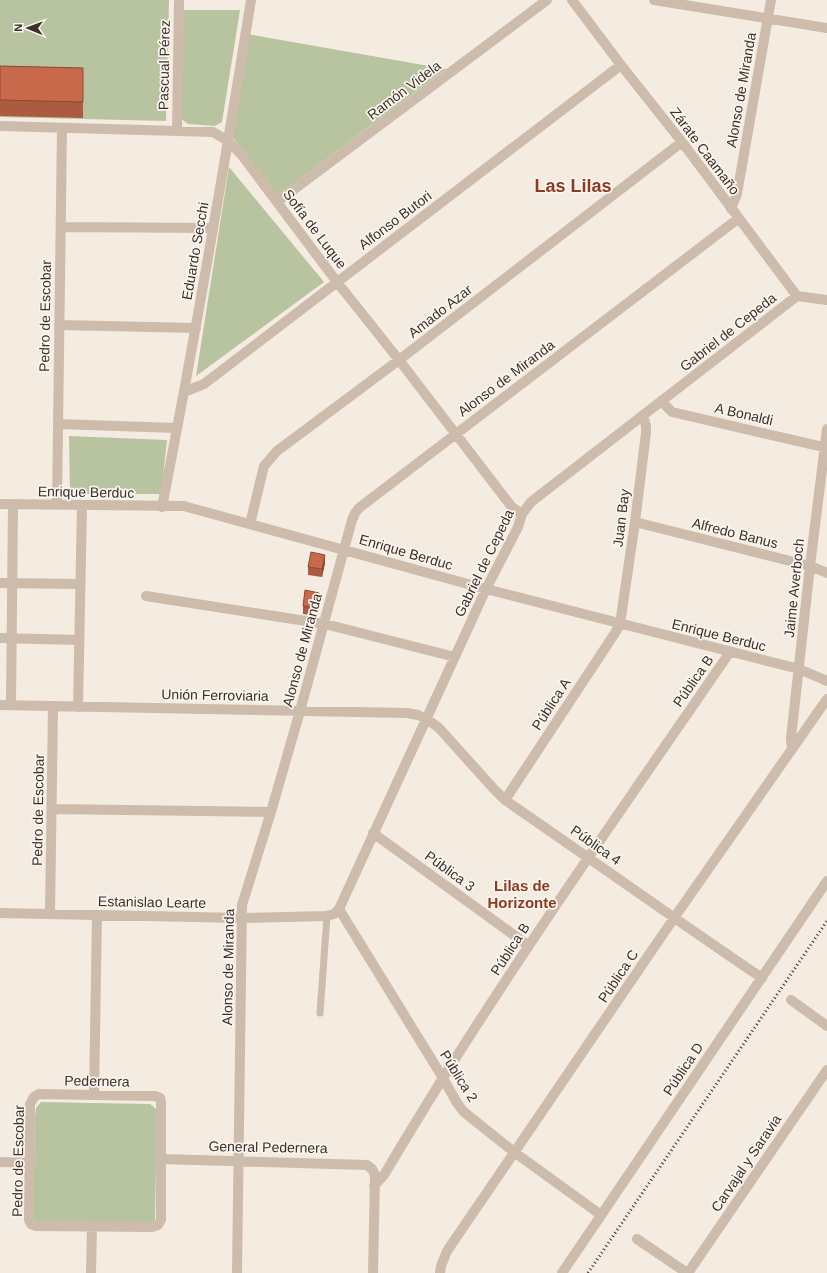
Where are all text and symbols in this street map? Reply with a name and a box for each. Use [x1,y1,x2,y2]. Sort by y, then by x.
north arrow [8,8,48,48]
street label: Pascual Pérez [155,20,173,110]
text: N [12,24,24,32]
street label: Alonso de Miranda [723,31,759,149]
street label: Ramón Videla [364,57,444,123]
street label: Zárate Caamaño [667,104,743,198]
district label: Las Lilas [534,176,612,196]
street label: Sofía de Luque [280,186,350,272]
street label: Alfonso Butori [355,187,435,253]
street label: Eduardo Secchi [179,201,211,301]
street label: Pedro de Escobar [36,260,54,372]
street label: Amado Azar [405,281,475,341]
street label: Gabriel de Cepeda [677,289,779,374]
street label: Alonso de Miranda [455,336,558,420]
street label: A Bonaldi [713,400,775,428]
street label: Enrique Berduc [38,483,134,501]
street label: Juan Bay [610,488,632,548]
street label: Gabriel de Cepeda [451,506,517,619]
street label: Alfredo Banus [690,515,780,551]
street label: Enrique Berduc [357,531,455,573]
street label: Jaime Averboch [781,538,807,638]
street label: Alonso de Miranda [279,591,325,708]
street label: Enrique Berduc [670,616,768,654]
street label: Pública B [669,652,717,710]
street label: Pública A [528,675,574,733]
street label: Unión Ferroviaria [161,686,269,704]
street label: Pedro de Escobar [29,754,47,866]
street label: Pública 4 [568,822,624,868]
street label: Pública 3 [422,848,478,895]
district label: Lilas de Horizonte [487,877,557,911]
street label: Estanislao Learte [98,893,206,911]
street label: Alonso de Miranda [219,908,237,1026]
street label: Pública B [487,920,533,978]
street label: Pública C [595,947,641,1005]
street label: Pública D [660,1040,706,1098]
street label: Pública 2 [437,1047,481,1105]
street label: Pedernera [64,1072,130,1090]
street label: Pedro de Escobar [9,1105,27,1217]
street label: Carvajal y Saravia [708,1111,785,1215]
street label: General Pedernera [208,1138,328,1156]

